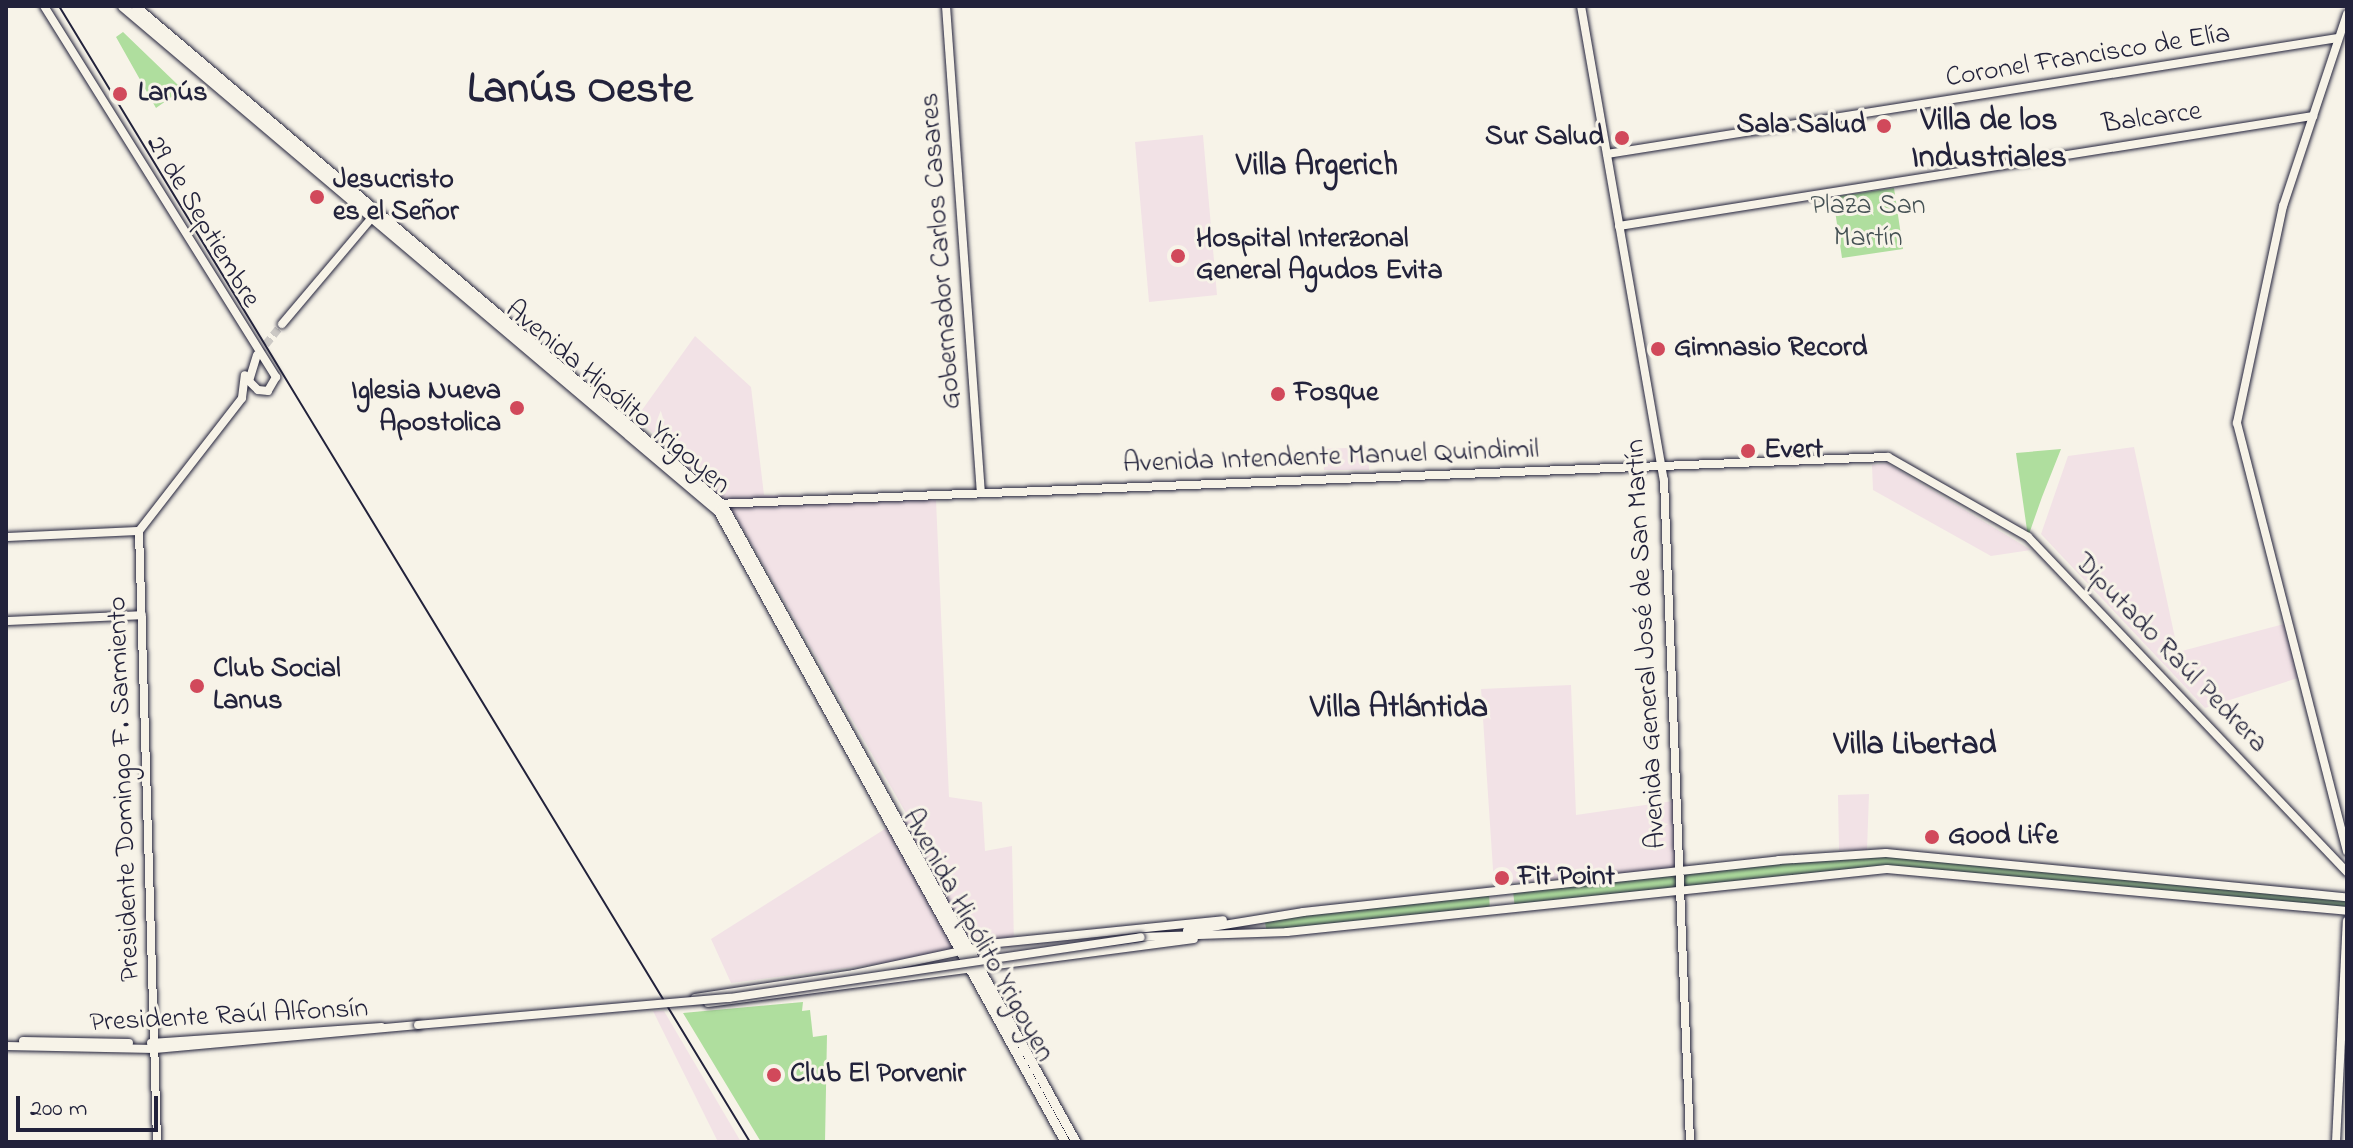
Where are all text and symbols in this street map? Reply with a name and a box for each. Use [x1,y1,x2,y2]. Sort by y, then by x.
street label: Coronel Francisco de Elía [1943,18,2233,96]
district label: Lanús Oeste [467,64,693,116]
place label: Lanús [138,77,207,111]
marker: Lanús [109,83,131,105]
street label: Gobernador Carlos Casares [914,92,970,410]
street label: Balcarce [2100,95,2204,143]
district label: Villa de los Industriales [1911,104,2067,179]
place label: Sala Salud [1737,109,1866,143]
marker: Sala Salud [1873,115,1895,137]
place label: Sur Salud [1485,121,1604,155]
marker: Sur Salud [1611,127,1633,149]
street label: 29 de Septiembre [137,130,267,314]
district label: Villa Argerich [1236,148,1398,186]
place label: Jesucristo es el Señor [333,164,459,230]
marker: Jesucristo es el Señor [308,188,326,206]
park label: Plaza San Martín [1810,190,1926,256]
place label: Hospital Interzonal General Agudos Evita [1196,223,1443,289]
marker: Hospital Interzonal General Agudos Evita [1167,245,1189,267]
street label: Avenida Hipólito Yrigoyen [497,294,737,502]
place label: Gimnasio Record [1674,332,1868,366]
marker: Gimnasio Record [1649,340,1667,358]
place label: Iglesia Nueva Apostolica [351,375,501,441]
place label: Fosque [1294,377,1379,411]
marker: Fosque [1269,385,1287,403]
marker: Iglesia Nueva Apostolica [508,399,526,417]
street label: Avenida Intendente Manuel Quindimil [1122,434,1540,482]
place label: Evert [1764,434,1823,468]
street label: Avenida General José de San Martín [1619,438,1675,850]
marker: Evert [1739,442,1757,460]
street label: Diputado Raúl Pedrera [2066,547,2274,761]
street label: Presidente Domingo F. Sarmiento [101,596,149,982]
place label: Club Social Lanus [213,653,341,719]
marker: Club Social Lanus [188,677,206,695]
district label: Villa Atlántida [1310,690,1488,728]
district label: Villa Libertad [1833,727,1997,765]
street label: Avenida Hipólito Yrigoyen [893,804,1061,1068]
place label: Good Life [1948,820,2058,854]
marker: Good Life [1923,828,1941,846]
place label: Fit Point [1518,861,1615,895]
marker: Fit Point [1493,869,1511,887]
street label: Presidente Raúl Alfonsín [89,993,369,1041]
place label: Club El Porvenir [790,1058,966,1092]
marker: Club El Porvenir [765,1066,783,1084]
scale bar [20,1080,162,1130]
text: 200 m [30,1092,87,1127]

